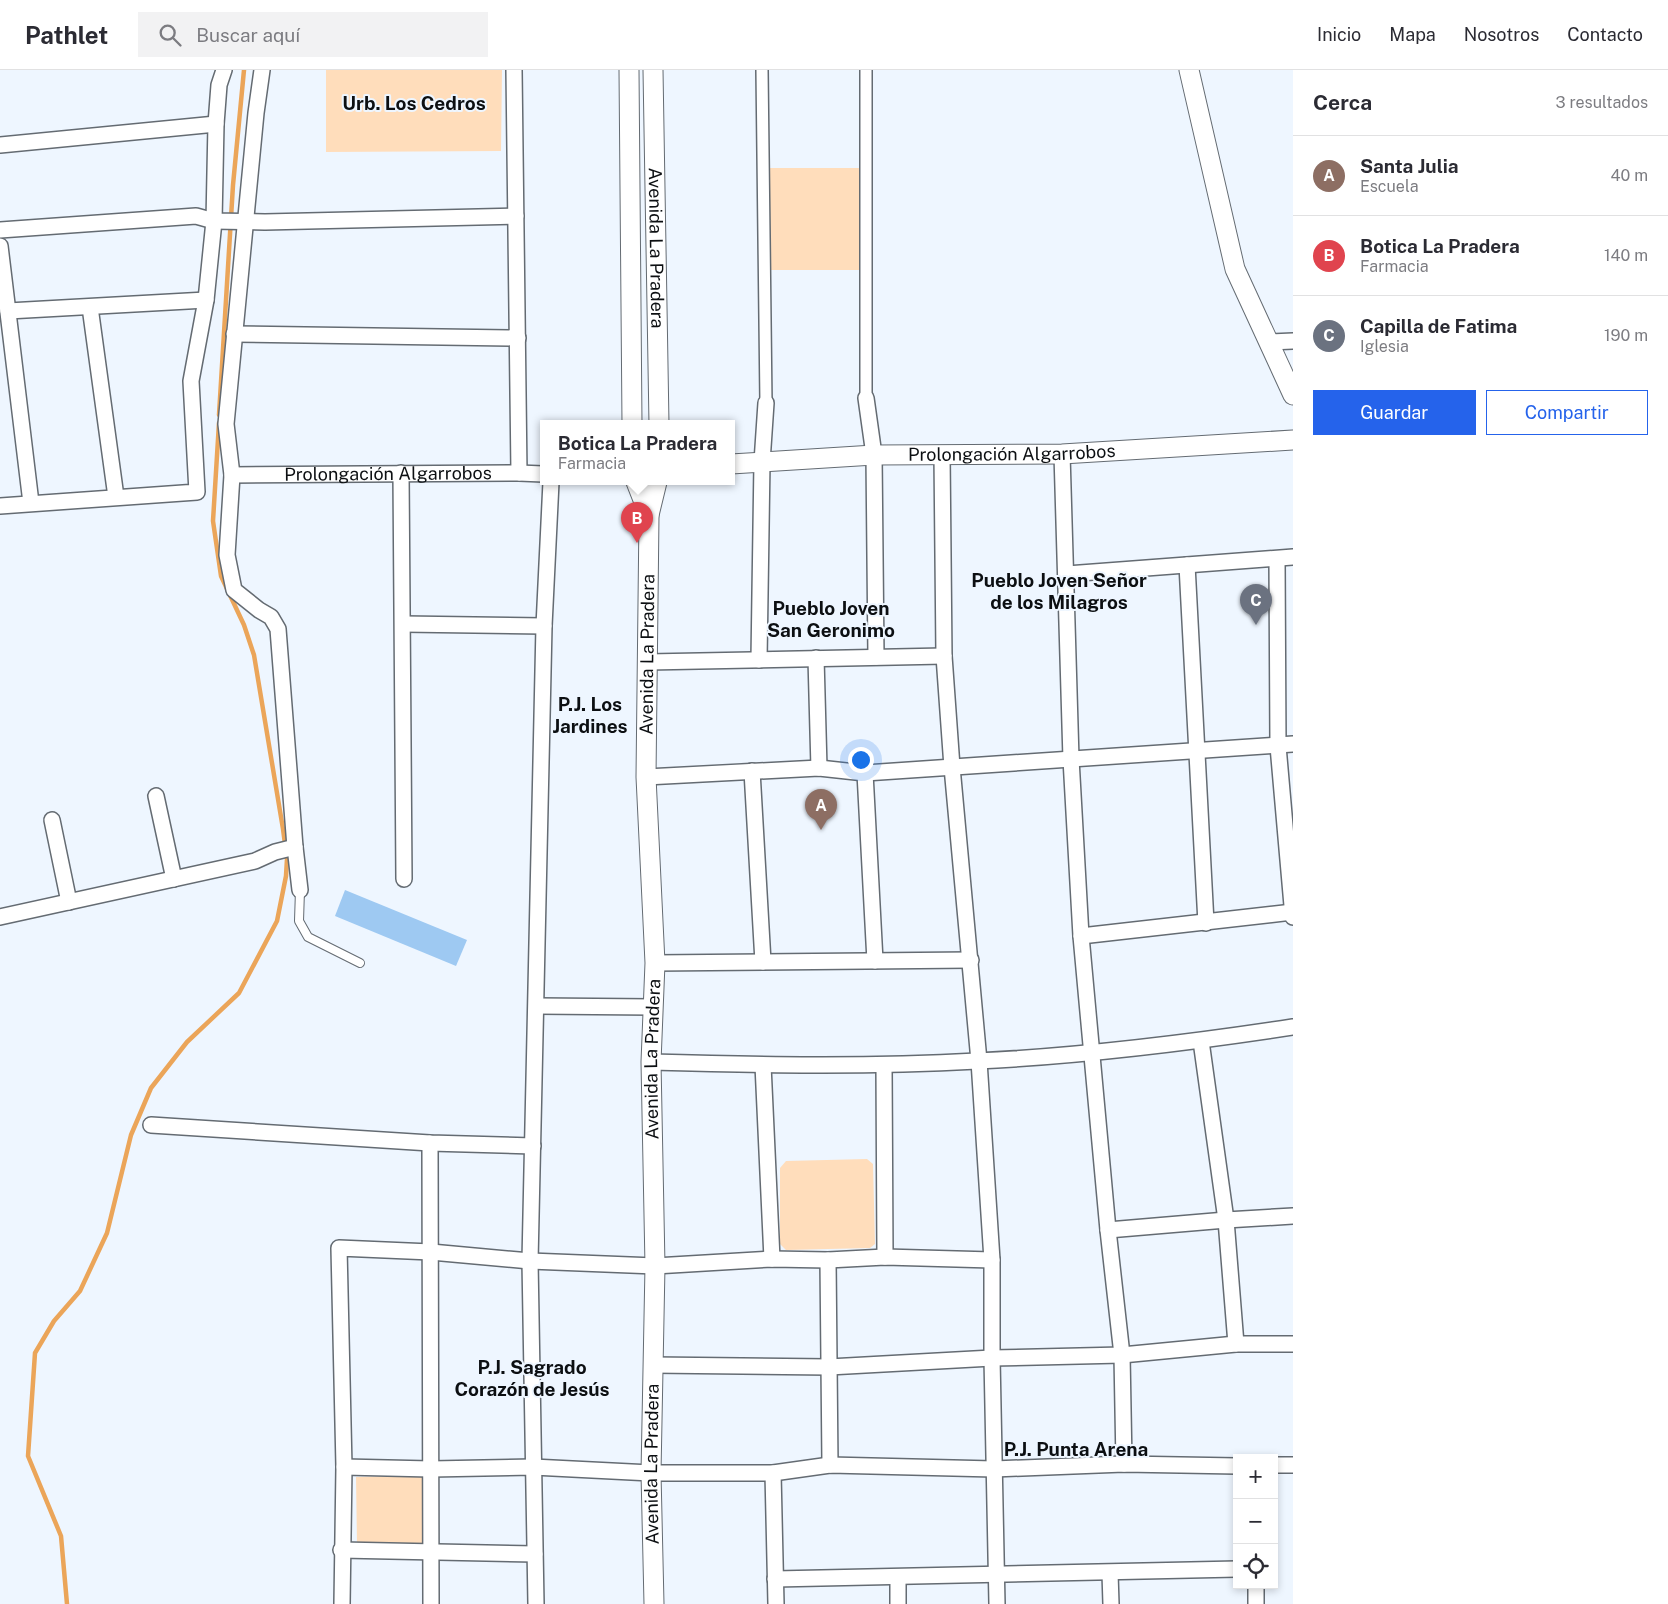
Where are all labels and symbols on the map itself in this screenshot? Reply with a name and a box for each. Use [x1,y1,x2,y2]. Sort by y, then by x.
district label: Urb. Los Cedros [342,92,486,114]
street label: Avenida La Pradera [645,167,668,329]
street label: Prolongación Algarrobos [908,440,1116,465]
street label: Prolongación Algarrobos [284,462,492,485]
pin: B [621,502,653,543]
district label: Pueblo Joven Señor de los Milagros [971,569,1147,613]
street label: Avenida La Pradera [635,574,658,735]
pin: C [1240,584,1272,625]
district label: Pueblo Joven San Geronimo [767,597,895,641]
district label: P.J. Los Jardines [552,693,628,737]
your location [848,747,874,773]
pin: A [805,789,837,830]
street label: Avenida La Pradera [640,978,664,1140]
district label: P.J. Sagrado Corazón de Jesús [454,1356,610,1400]
street label: Avenida La Pradera [640,1383,663,1545]
district label: P.J. Punta Arena [1004,1438,1148,1460]

